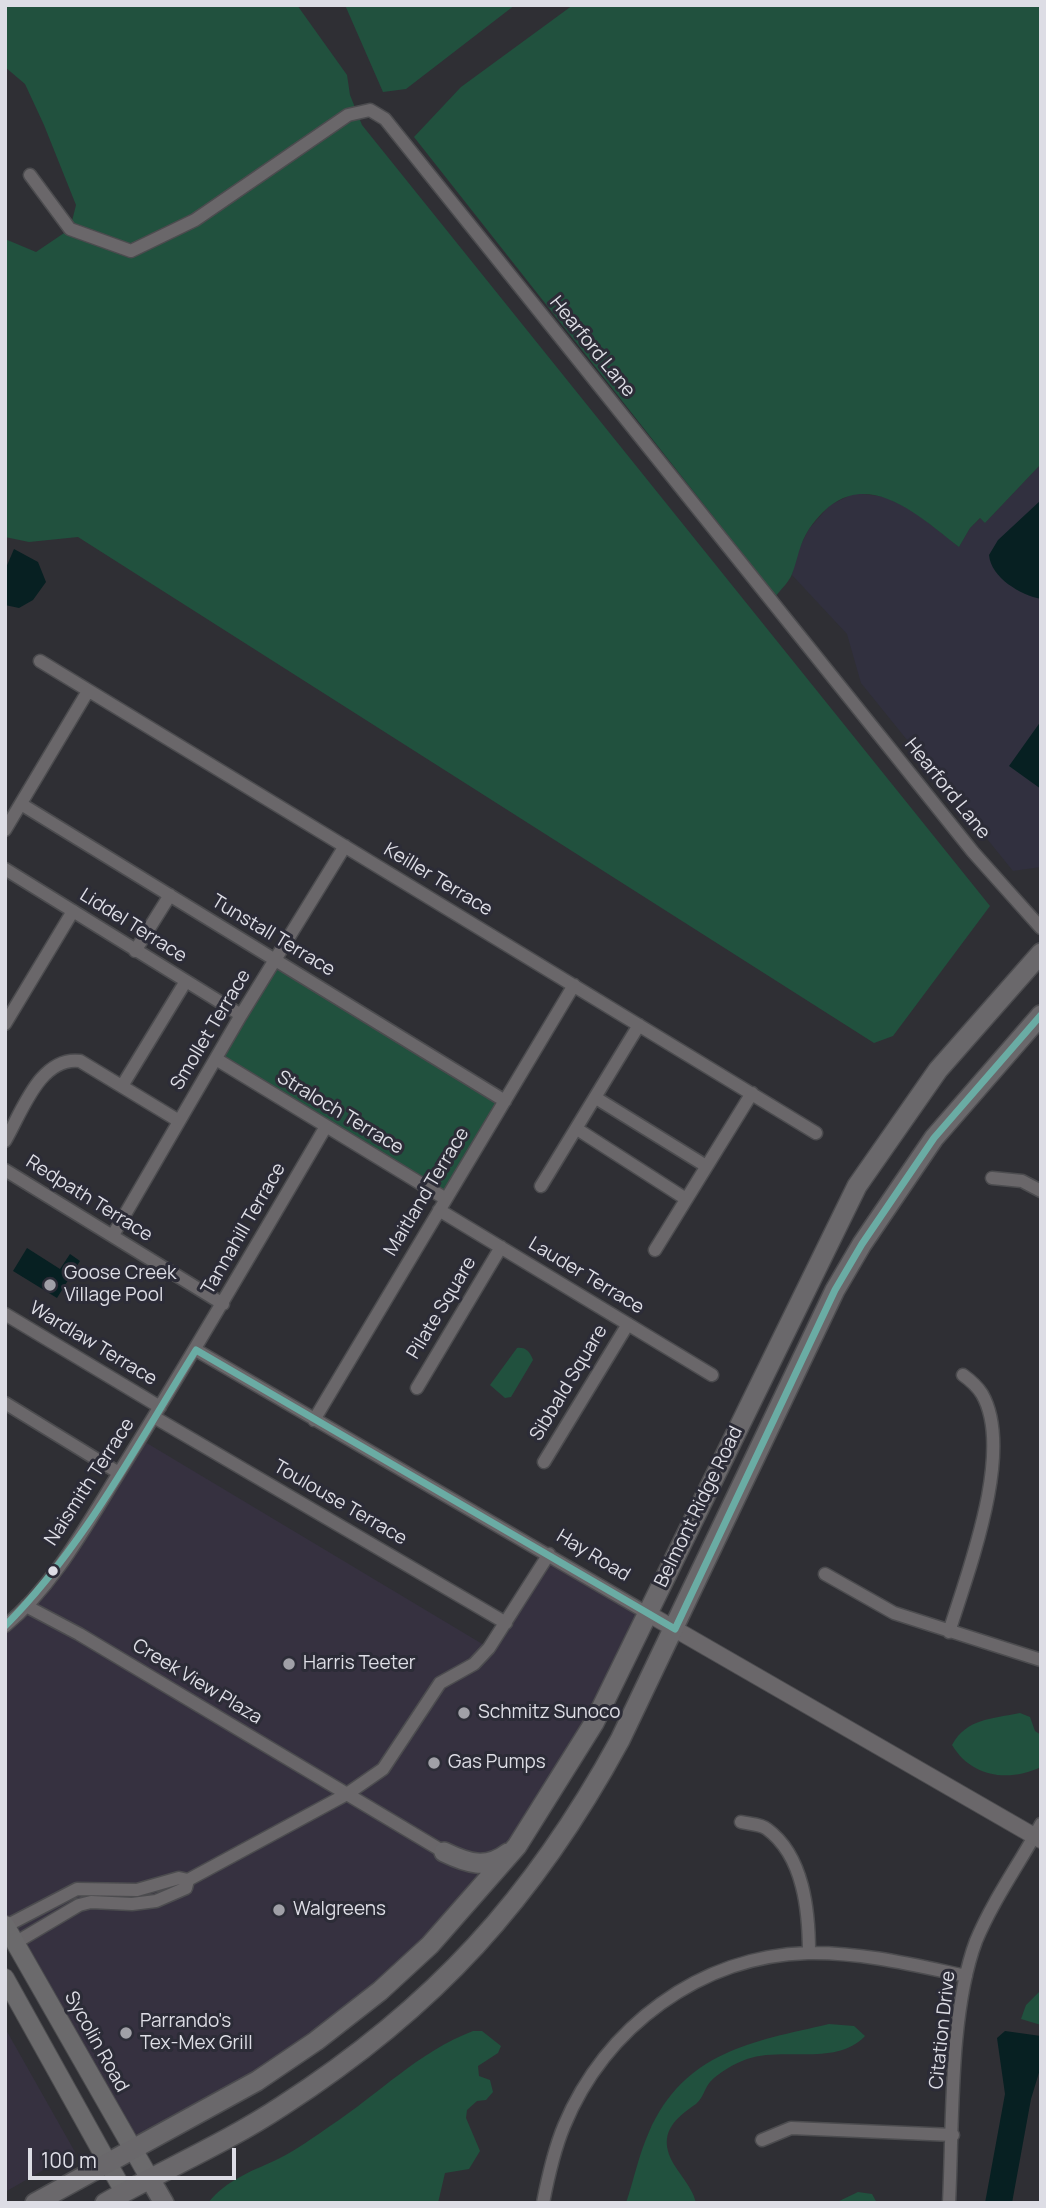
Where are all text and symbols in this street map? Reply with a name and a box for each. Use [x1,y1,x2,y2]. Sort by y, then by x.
street label: Hearford Lane [544,292,640,402]
street label: Hearford Lane [899,734,995,844]
street label: Keiller Terrace [379,839,497,921]
street label: Liddel Terrace [75,884,191,968]
street label: Tunstall Terrace [207,890,339,982]
street label: Smollet Terrace [166,966,256,1094]
street label: Straloch Terrace [273,1066,407,1160]
street label: Maitland Terrace [380,1124,474,1260]
street label: Redpath Terrace [21,1151,157,1247]
street label: Tannahill Terrace [197,1159,291,1299]
street label: Lauder Terrace [524,1233,648,1319]
street label: Pilate Square [402,1253,482,1363]
place label: Goose Creek Village Pool [64,1263,177,1307]
marker: Goose Creek Village Pool [42,1277,58,1293]
street label: Wardlaw Terrace [25,1297,161,1391]
street label: Sibbald Square [525,1321,613,1445]
street label: Naismith Terrace [40,1414,140,1550]
street label: Belmont Ridge Road [650,1423,748,1591]
street label: Toulouse Terrace [269,1456,411,1550]
street label: Hay Road [552,1525,634,1587]
unlabelled marker [46,1564,60,1578]
street label: Creek View Plaza [128,1634,266,1730]
place label: Harris Teeter [303,1653,416,1675]
marker: Harris Teeter [281,1656,297,1672]
place label: Schmitz Sunoco [478,1702,620,1724]
marker: Schmitz Sunoco [456,1705,472,1721]
place label: Gas Pumps [448,1752,546,1774]
marker: Gas Pumps [426,1755,442,1771]
place label: Walgreens [293,1899,386,1921]
marker: Walgreens [271,1902,287,1918]
street label: Citation Drive [925,1970,961,2090]
street label: Sycolin Road [59,1988,133,2096]
place label: Parrando's Tex-Mex Grill [140,2011,253,2055]
marker: Parrando's Tex-Mex Grill [118,2025,134,2041]
scale bar [32,2134,240,2178]
text: 100 m [41,2146,97,2174]

